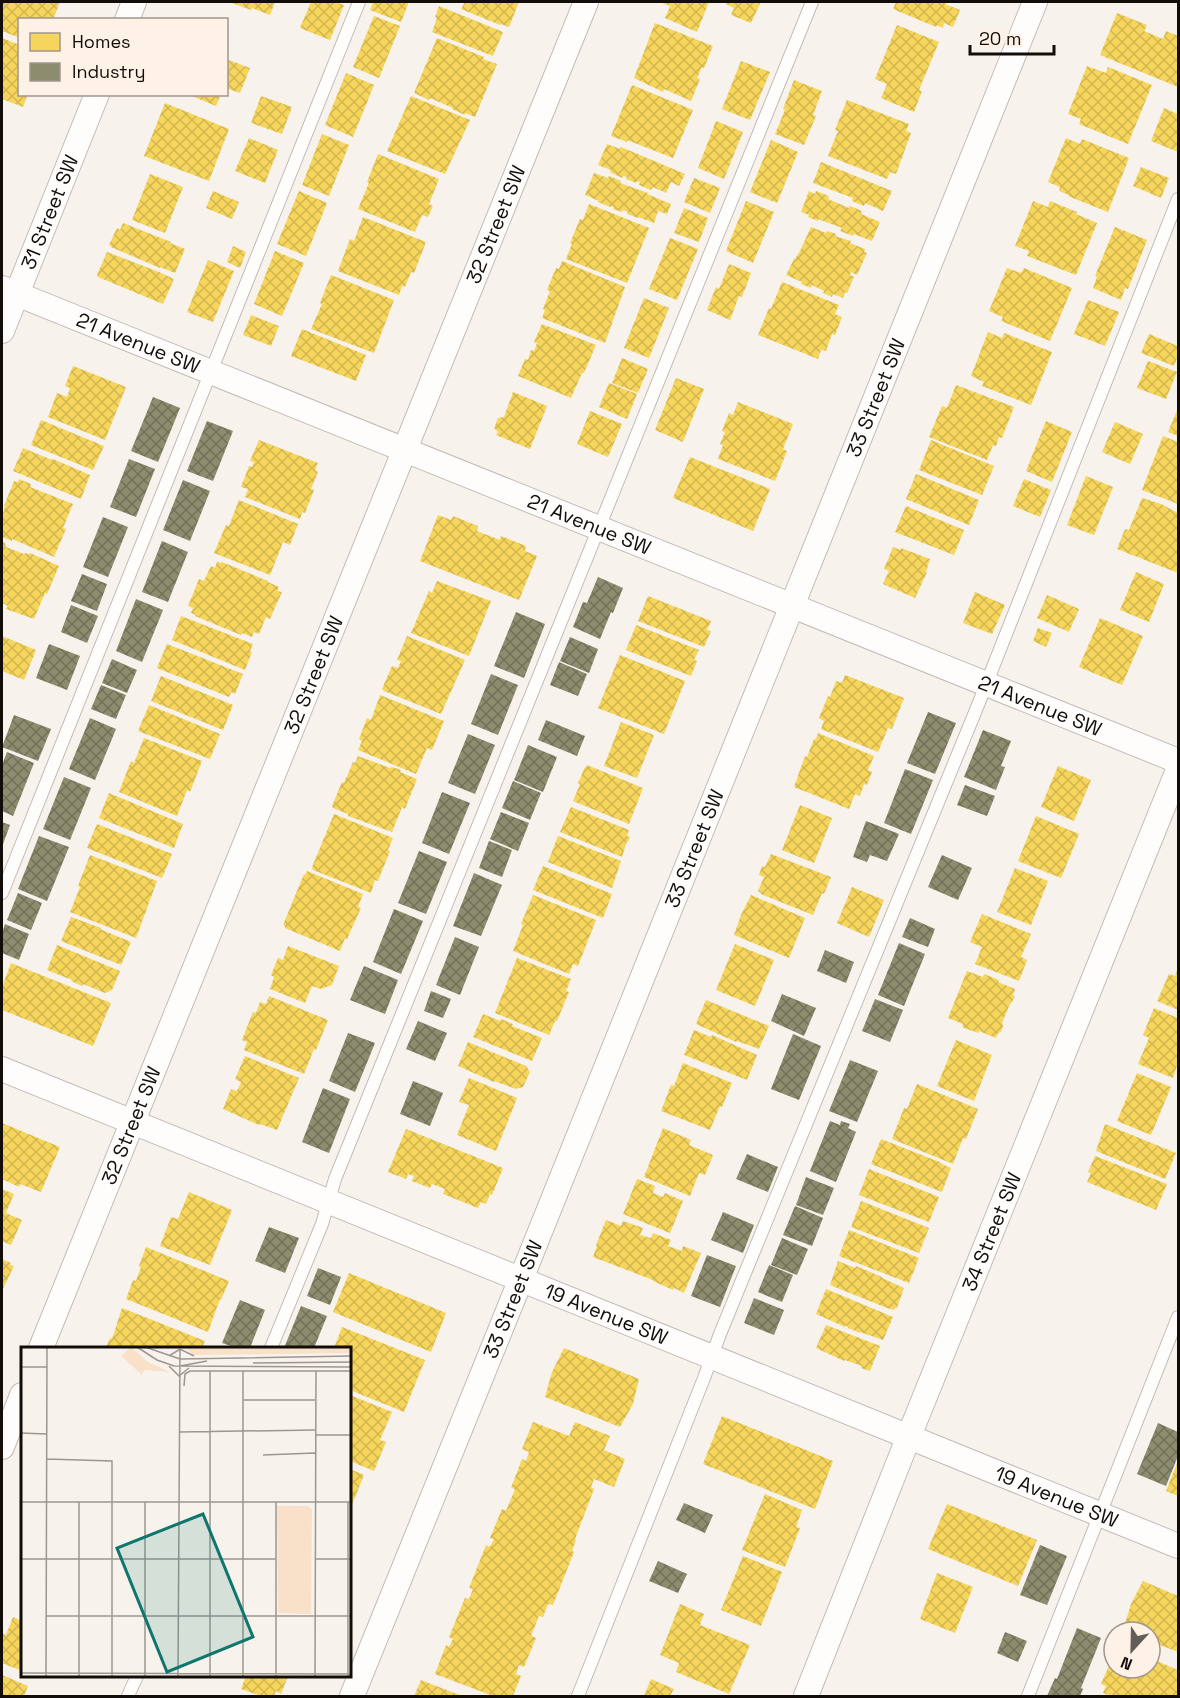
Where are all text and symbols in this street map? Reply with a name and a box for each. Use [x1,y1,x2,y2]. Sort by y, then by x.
legend [18,18,228,96]
scale bar [970,18,1054,56]
text: 20 m [979,27,1022,50]
text: Homes [72,30,131,53]
text: Industry [72,60,145,83]
street label: 31 Street SW [15,151,84,273]
street label: 32 Street SW [460,162,531,288]
street label: 21 Avenue SW [73,306,204,379]
street label: 33 Street SW [840,335,911,461]
street label: 21 Avenue SW [524,488,655,561]
street label: 32 Street SW [278,612,349,738]
street label: 21 Avenue SW [975,669,1106,742]
street label: 33 Street SW [659,785,730,912]
street label: 32 Street SW [95,1063,167,1189]
street label: 34 Street SW [956,1169,1027,1295]
street label: 33 Street SW [477,1236,548,1362]
street label: 19 Avenue SW [541,1277,672,1351]
inset map [21,1347,351,1677]
street label: 19 Avenue SW [991,1460,1122,1533]
north arrow [1102,1620,1162,1680]
text: N [1118,1652,1135,1675]

